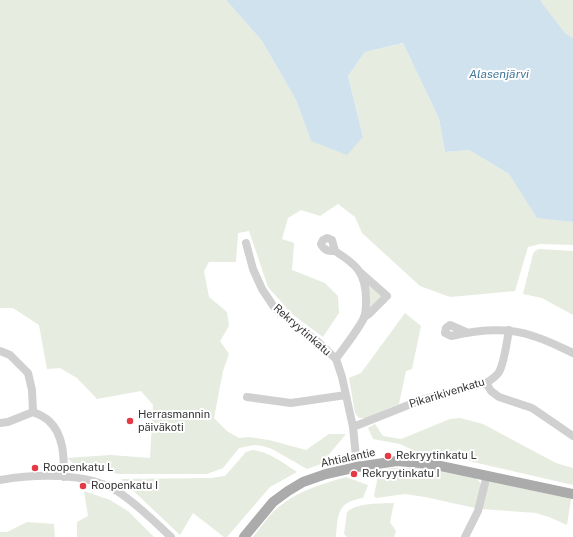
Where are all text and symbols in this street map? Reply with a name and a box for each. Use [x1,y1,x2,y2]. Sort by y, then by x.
water label: Alasenjärvi [469,67,529,81]
street label: Rekryytinkatu [271,301,333,359]
street label: Pikarikivenkatu [408,375,486,411]
place label: Herrasmannin päiväkoti [138,408,210,434]
marker: Herrasmannin päiväkoti [125,416,135,426]
street label: Ahtialantie [319,446,377,470]
place label: Rekryytinkatu L [396,449,477,463]
marker: Rekryytinkatu L [383,451,393,461]
place label: Roopenkatu L [43,461,113,475]
marker: Roopenkatu L [30,463,40,473]
place label: Rekryytinkatu I [362,467,440,481]
marker: Rekryytinkatu I [349,469,359,479]
place label: Roopenkatu I [91,479,158,493]
marker: Roopenkatu I [78,481,88,491]

